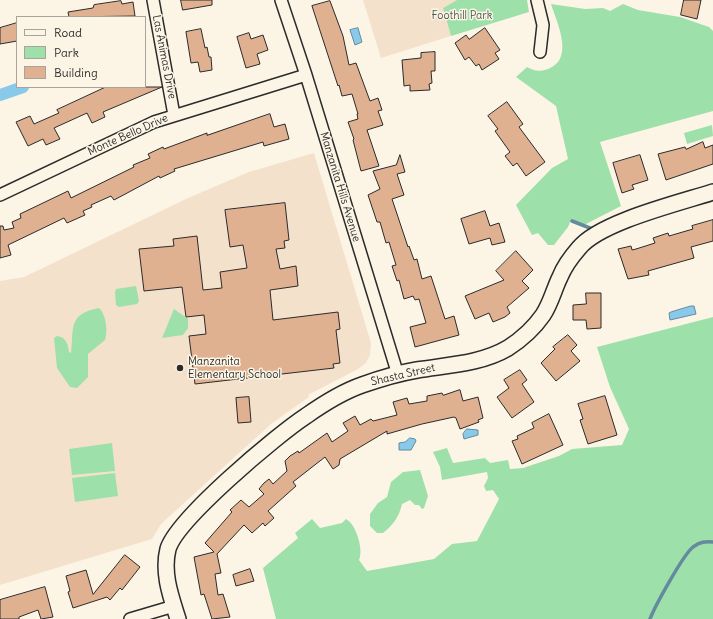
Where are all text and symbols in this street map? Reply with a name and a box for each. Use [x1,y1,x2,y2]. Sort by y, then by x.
park label: Foothill Park [432,9,492,23]
street label: Las Animas Drive [149,14,179,100]
legend [16,16,146,88]
text: Road [54,25,82,40]
text: Park [54,45,79,60]
text: Building [54,65,98,80]
street label: Monte Bello Drive [86,111,170,159]
street label: Manzanita Hills Avenue [317,130,363,244]
place label: Manzanita Elementary School [188,355,281,381]
street label: Shasta Street [370,361,436,389]
marker: Manzanita Elementary School [175,363,185,373]

